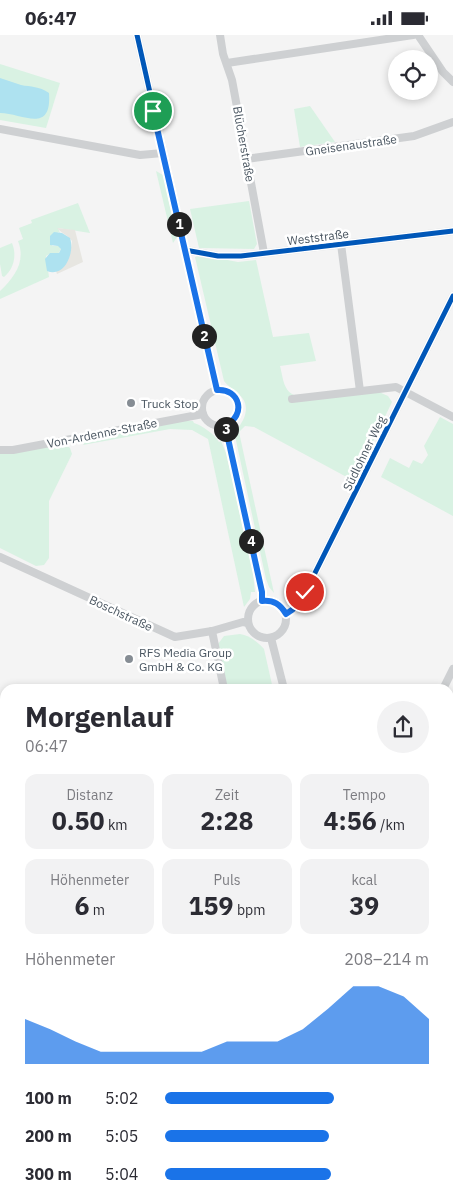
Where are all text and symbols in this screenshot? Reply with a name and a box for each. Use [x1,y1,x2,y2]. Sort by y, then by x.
text: 06:47 [25,6,77,30]
map controls [388,50,438,100]
button: locate [388,50,438,100]
pin [132,90,174,132]
icon: arrive [139,97,167,125]
street label: Blücherstraße [230,105,258,184]
street label: Gneisenaustraße [304,131,398,159]
pin: 1 [166,211,192,237]
text: 1 [175,215,184,233]
street label: Weststraße [286,226,350,248]
pin: 2 [192,323,216,349]
text: 2 [200,327,209,345]
place label: Truck Stop [141,396,199,411]
marker: Truck Stop [125,397,137,409]
street label: Südlohner Weg [339,412,389,493]
street label: Von-Ardenne-Straße [46,415,159,451]
pin: 3 [214,417,238,441]
text: 3 [222,420,231,438]
pin: 4 [238,529,264,553]
text: 4 [247,532,256,550]
pin [284,571,326,613]
icon: check [291,578,319,606]
street label: Boschstraße [87,592,155,634]
place label: RFS Media Group GmbH & Co. KG [139,645,232,674]
marker: RFS Media Group GmbH & Co. KG [123,653,135,665]
text: Morgenlauf [25,698,174,735]
button: share [377,701,429,753]
text: 06:47 [25,736,68,756]
text: Distanz [66,786,113,804]
text: Zeit [215,786,239,804]
text: Tempo [343,786,386,804]
text: 0.50 [52,804,105,837]
text: 2:28 [200,804,254,837]
text: 4:56 [324,804,377,837]
text: km [105,816,128,834]
text: /km [377,816,405,834]
text: Höhenmeter [50,871,129,889]
text: Puls [213,871,241,889]
text: kcal [352,871,377,889]
text: 6 [74,889,89,922]
text: 159 [189,889,234,922]
text: 39 [349,889,379,922]
text: m [89,901,105,919]
text: bpm [234,901,265,919]
text: Höhenmeter [25,949,115,969]
text: 208–214 m [344,949,429,969]
text: 100 m [25,1088,72,1108]
text: 5:02 [105,1088,138,1108]
text: 200 m [25,1126,72,1146]
text: 5:05 [105,1126,138,1146]
text: 300 m [25,1164,72,1184]
text: 5:04 [105,1164,138,1184]

